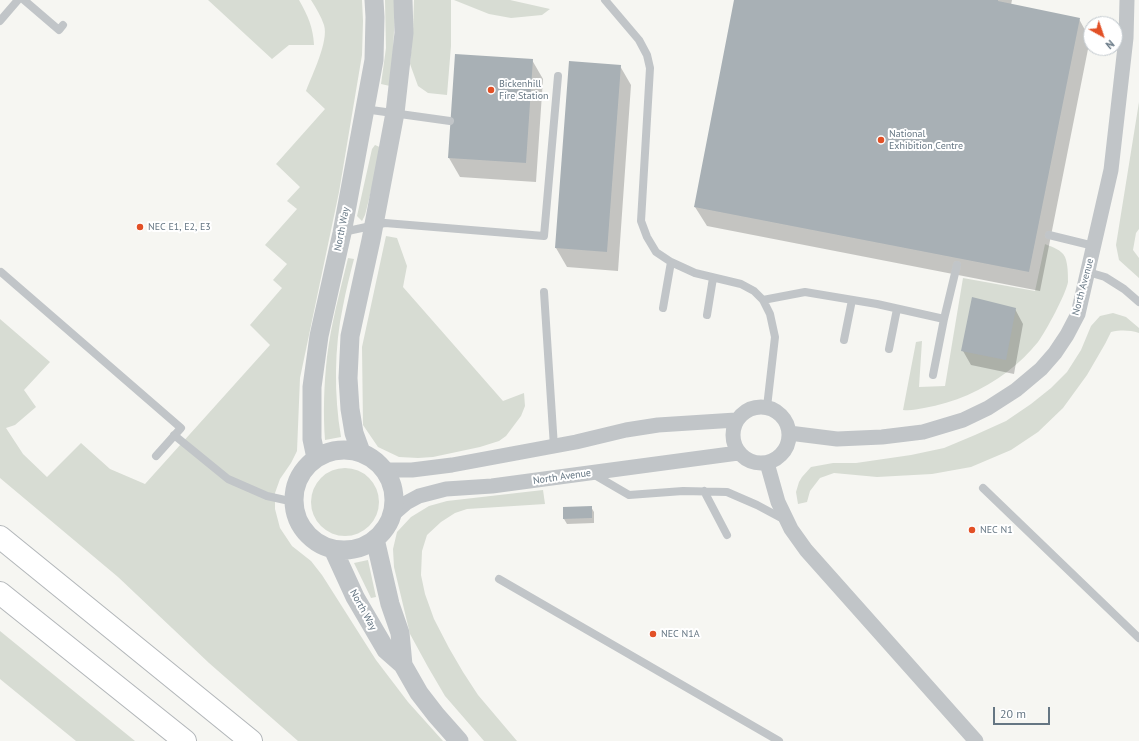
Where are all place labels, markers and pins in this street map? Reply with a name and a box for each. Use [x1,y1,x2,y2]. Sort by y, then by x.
place label: Bickenhill Fire Station [499,78,549,102]
marker: Bickenhill Fire Station [486,85,496,95]
place label: National Exhibition Centre [889,128,963,152]
marker: National Exhibition Centre [876,135,886,145]
place label: NEC E1, E2, E3 [148,221,211,233]
marker: NEC E1, E2, E3 [135,222,145,232]
place label: NEC N1 [980,524,1013,536]
marker: NEC N1 [967,525,977,535]
place label: NEC N1A [661,628,699,640]
marker: NEC N1A [648,629,658,639]

